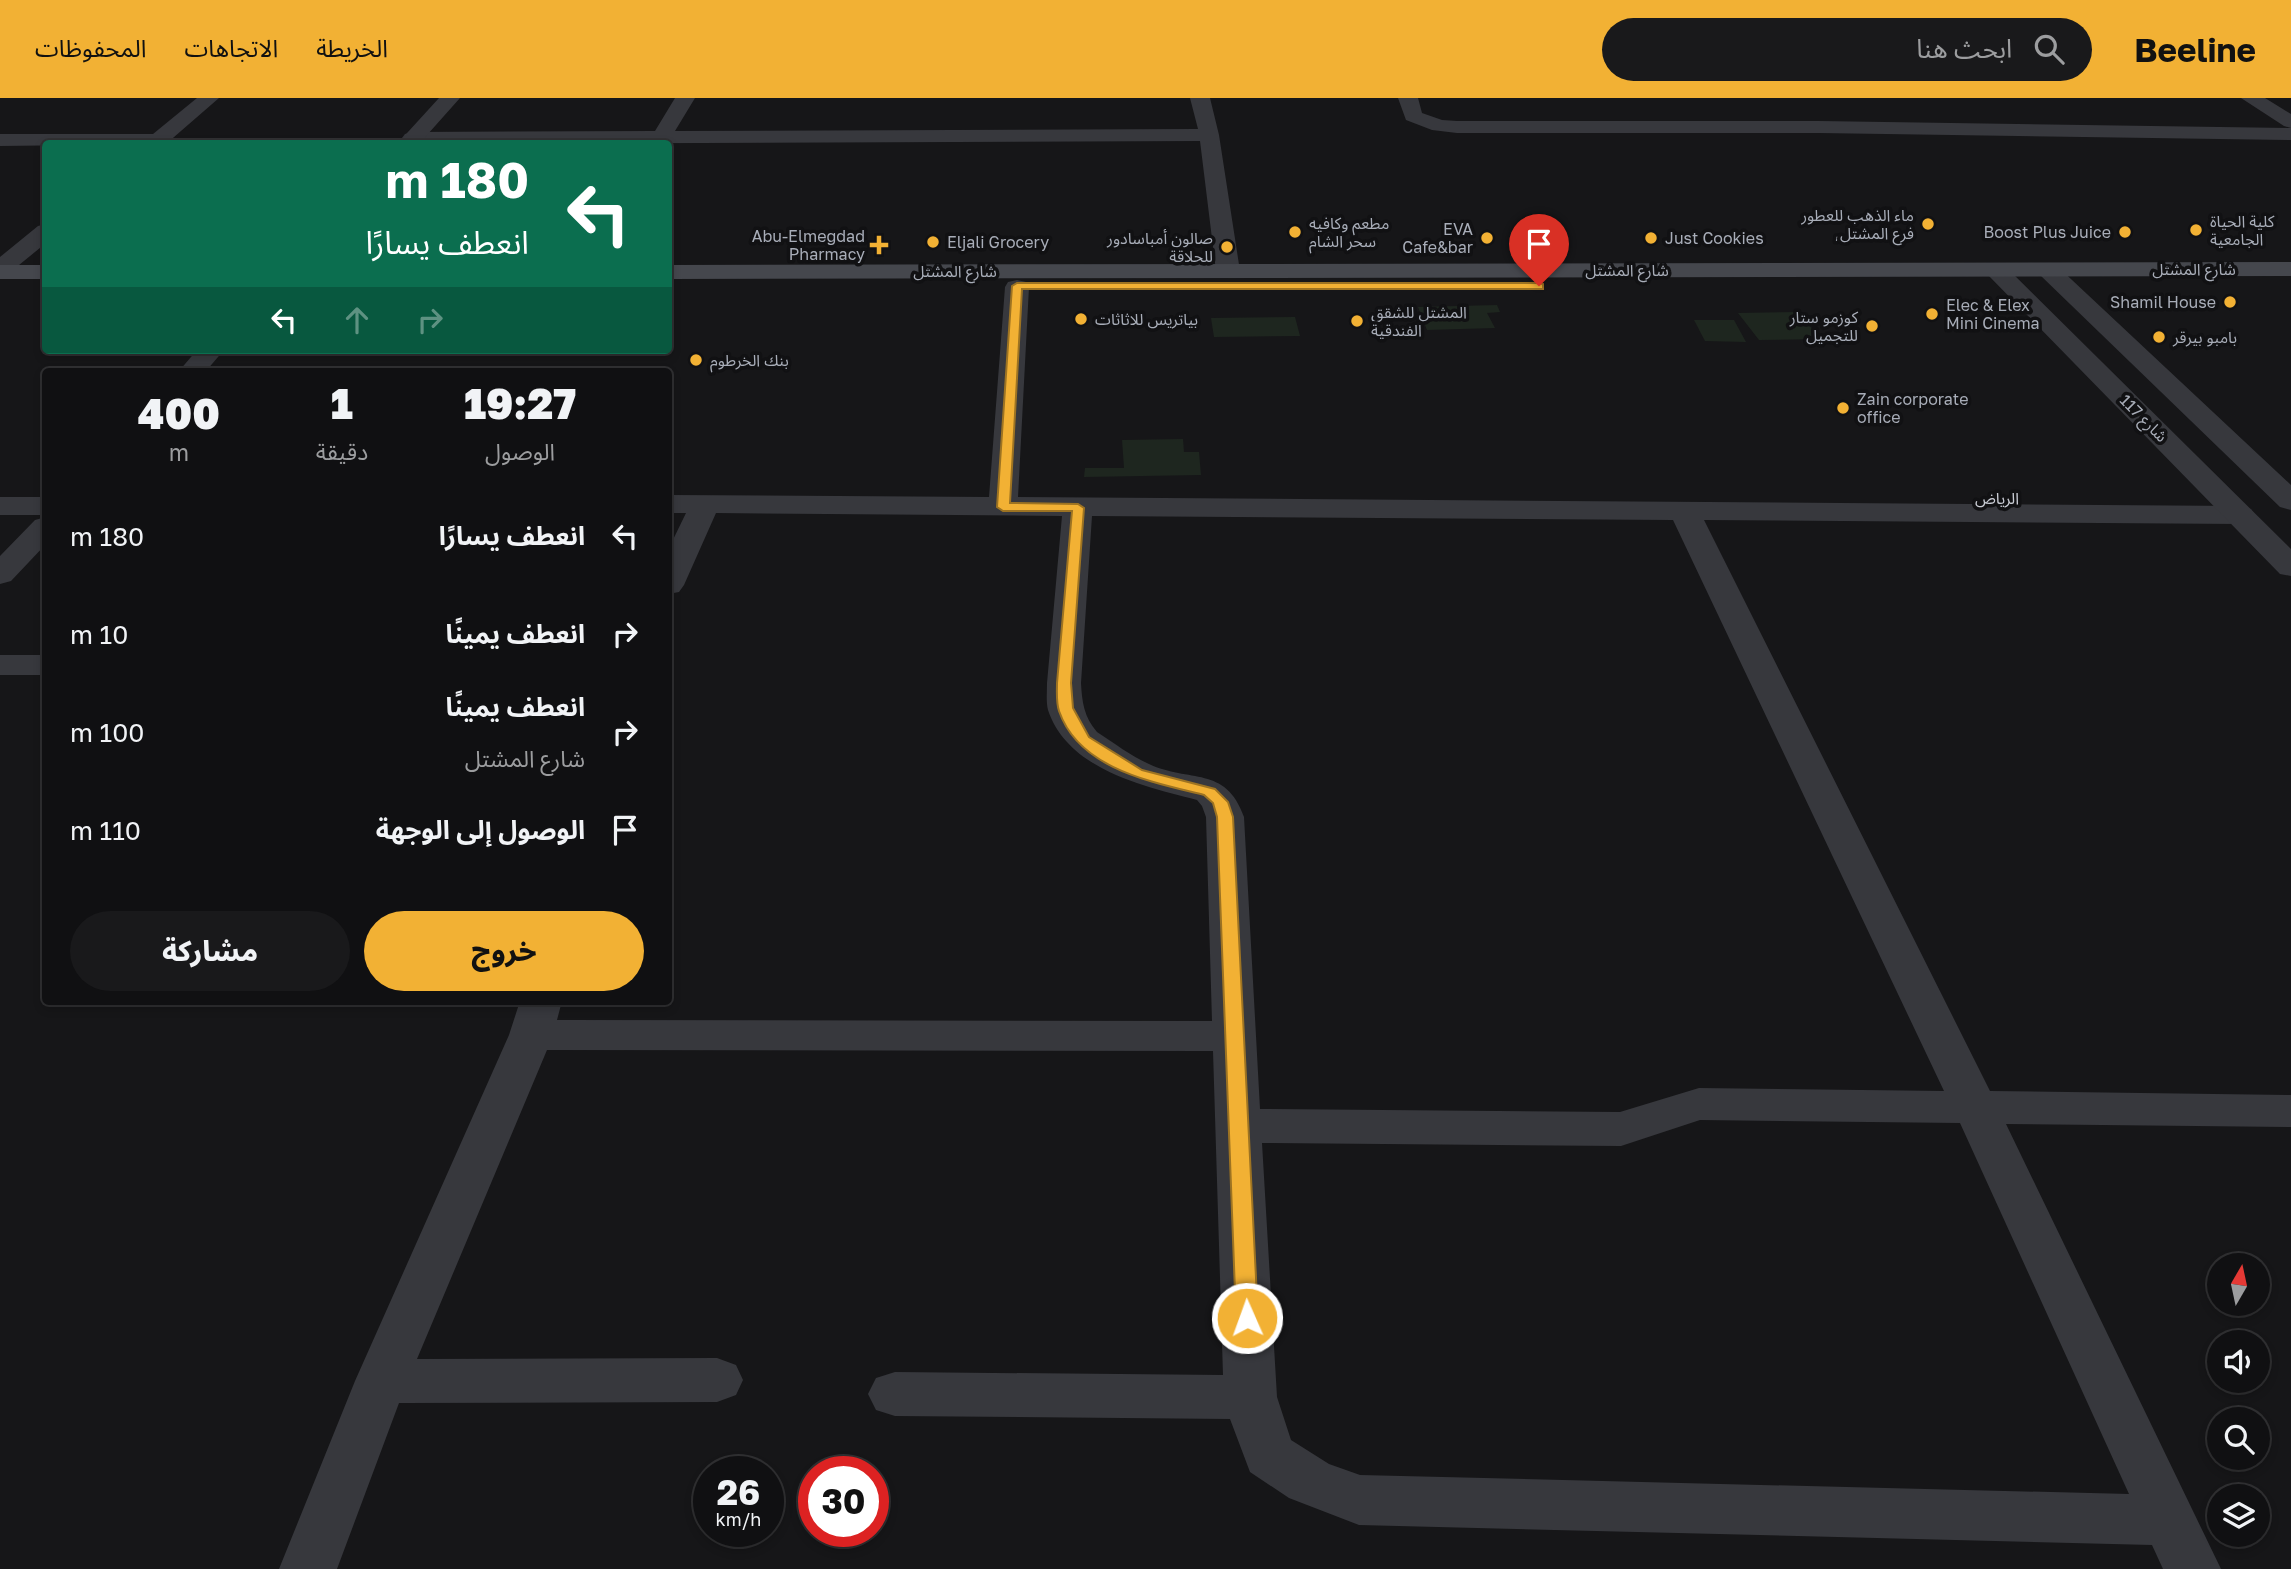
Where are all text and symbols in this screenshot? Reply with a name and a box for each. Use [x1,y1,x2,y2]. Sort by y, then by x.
search box [1602,18,2092,81]
icon: search [2030,30,2068,68]
text: Beeline [2134,30,2256,69]
text: المحفوظات [35,33,146,62]
text: الاتجاهات [184,33,278,62]
text: الخريطة [316,33,388,62]
text: ابحث هنا [1916,33,2012,64]
text: 180 m [385,150,529,209]
icon: left [553,168,644,259]
place label: ماء الذهب للعطور ,فرع المشتل [1800,205,1914,246]
place label: كلية الحياة الجامعية [2210,211,2275,249]
place label: مطعم وكافيه سحر الشام [1309,213,1389,254]
pin [1509,214,1569,286]
marker: ماء الذهب للعطور ,فرع المشتل [1920,216,1936,232]
place label: EVA Cafe&bar [1402,219,1473,257]
place label: Boost Plus Juice [1984,222,2111,242]
marker: كلية الحياة الجامعية [2188,222,2204,238]
text: انعطف يسارًا [366,223,529,261]
marker: مطعم وكافيه سحر الشام [1287,224,1303,240]
marker: Boost Plus Juice [2117,224,2133,240]
icon: arrive [1520,225,1558,263]
place label: Abu-Elmegdad Pharmacy [752,226,865,264]
place label: صالون أمباسادور للحلاقة [1106,228,1213,266]
place label: Just Cookies [1665,228,1764,248]
marker: EVA Cafe&bar [1479,230,1495,246]
marker: Just Cookies [1643,230,1659,246]
place label: Eljali Grocery [947,232,1049,252]
marker: Eljali Grocery [925,234,941,250]
marker: Abu-Elmegdad Pharmacy [871,237,887,253]
marker: صالون أمباسادور للحلاقة [1219,239,1235,255]
street label: شارع المشتل [2152,259,2236,282]
street label: شارع المشتل [1585,260,1669,283]
street label: شارع المشتل [913,261,997,284]
place label: Shamil House [2110,292,2216,312]
marker: Shamil House [2222,294,2238,310]
place label: Elec & Elex Mini Cinema [1946,295,2040,333]
icon: left [265,301,303,339]
icon: ahead [338,301,376,339]
icon: right [411,301,449,339]
place label: المشتل للشقق الفندقية [1371,302,1467,340]
marker: Elec & Elex Mini Cinema [1924,306,1940,322]
place label: كوزمو ستار للتجميل [1789,307,1858,345]
place label: بياتريس للاثاثات [1095,309,1198,329]
marker: بياتريس للاثاثات [1073,311,1089,327]
marker: المشتل للشقق الفندقية [1349,313,1365,329]
marker: كوزمو ستار للتجميل [1864,318,1880,334]
place label: بامبو بيرقر [2172,327,2237,347]
marker: بامبو بيرقر [2151,329,2167,345]
place label: بنك الخرطوم [710,350,789,373]
marker: بنك الخرطوم [688,352,704,368]
text: 1 [331,378,353,428]
text: 19:27 [464,378,576,428]
text: 400 [138,388,220,438]
place label: Zain corporate office [1857,389,1968,427]
street label: شارع 117 [2114,390,2172,448]
marker: Zain corporate office [1835,400,1851,416]
text: دقيقة [316,437,368,465]
text: الوصول [485,437,555,465]
text: m [169,438,189,466]
district label: الرياض [1975,488,2019,508]
icon: left [606,517,644,555]
text: انعطف يسارًا [439,520,585,551]
text: 180 m [70,521,144,552]
icon: right [606,615,644,653]
text: انعطف يمينًا [446,618,585,649]
text: 10 m [70,619,128,650]
text: انعطف يمينًا [446,691,585,722]
icon: right [606,713,644,751]
text: 100 m [70,717,144,748]
text: شارع المشتل [465,744,585,772]
icon: arrive [606,811,644,849]
text: الوصول إلى الوجهة [376,814,585,845]
text: 110 m [70,815,141,846]
button: مشاركة [70,911,350,991]
button: خروج [364,911,644,991]
north arrow [2207,1253,2270,1316]
map controls [2207,1253,2270,1547]
position arrow [1210,1281,1284,1355]
button: sound [2207,1330,2270,1393]
button: search [2207,1407,2270,1470]
speed limit sign: 30 [798,1456,889,1547]
text: 26 [717,1471,760,1513]
button: layers [2207,1484,2270,1547]
text: km/h [716,1508,761,1530]

